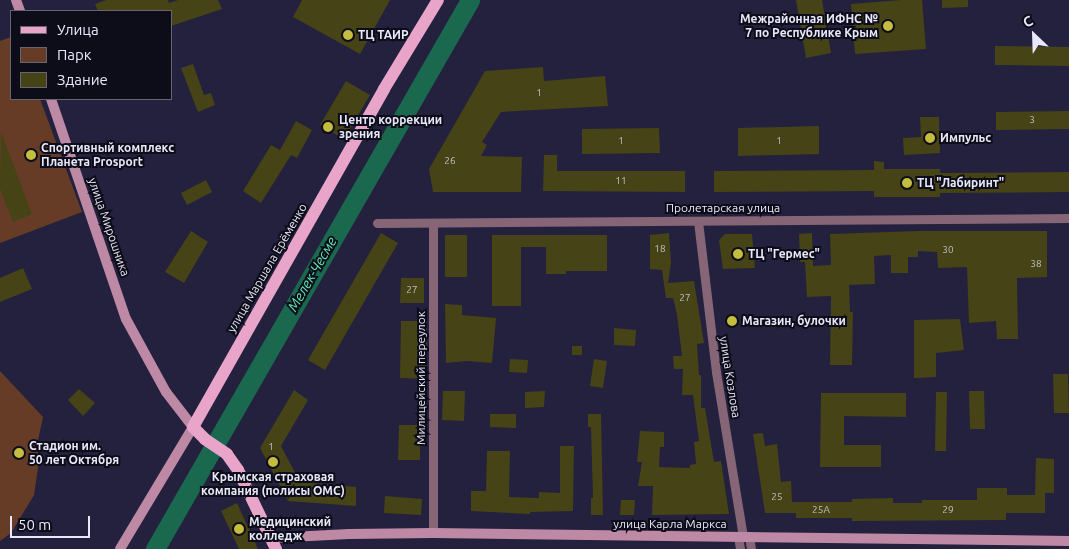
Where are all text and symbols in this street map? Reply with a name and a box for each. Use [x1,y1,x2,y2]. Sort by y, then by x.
legend [10,10,172,100]
north arrow [1009,10,1059,60]
place label: Межрайонная ИФНС № 7 по Республике Крым [740,12,878,40]
text: С [1021,12,1035,30]
marker: Межрайонная ИФНС № 7 по Республике Крым [882,20,894,32]
text: Улица [57,21,99,38]
place label: ТЦ ТАИР [358,28,409,42]
marker: ТЦ ТАИР [342,29,354,41]
text: Парк [57,46,92,63]
text: Здание [57,71,108,88]
house number: 1 [536,87,542,99]
place label: Центр коррекции зрения [339,113,442,141]
house number: 3 [1029,114,1035,126]
marker: Центр коррекции зрения [321,120,335,134]
place label: Импульс [940,131,991,145]
marker: Импульс [924,132,936,144]
house number: 1 [618,135,624,147]
house number: 1 [776,135,782,147]
place label: Спортивный комплекс Планета Prosport [41,141,174,169]
marker: Спортивный комплекс Планета Prosport [25,149,37,161]
house number: 26 [444,155,456,167]
house number: 11 [615,175,627,187]
street label: улица Мирошника [85,176,133,278]
place label: ТЦ "Лабиринт" [917,176,1004,190]
marker: ТЦ "Лабиринт" [901,177,913,189]
street label: улица Маршала Ерёменко [224,201,310,335]
street label: Пролетарская улица [666,201,780,215]
water label: Мелек-Чесме [284,234,340,314]
house number: 18 [654,243,666,255]
house number: 30 [942,244,954,256]
place label: ТЦ "Гермес" [748,247,820,261]
marker: ТЦ "Гермес" [732,248,744,260]
house number: 38 [1030,258,1042,270]
house number: 27 [406,284,418,296]
house number: 27 [679,292,691,304]
street label: Милицейский переулок [414,311,428,445]
place label: Магазин, булочки [742,314,846,328]
marker: Магазин, булочки [726,315,738,327]
street label: улица Козлова [716,335,744,419]
place label: Стадион им. 50 лет Октября [29,439,119,467]
house number: 1 [268,441,274,453]
marker: Стадион им. 50 лет Октября [13,447,25,459]
marker: Крымская страховая компания (полисы ОМС) [267,456,279,468]
place label: Крымская страховая компания (полисы ОМС) [201,470,345,498]
house number: 25 [771,491,783,503]
house number: 25А [812,504,830,516]
house number: 29 [942,504,954,516]
scale bar [12,506,92,538]
place label: Медицинский колледж [249,515,331,543]
text: 50 m [18,516,51,533]
street label: улица Карла Маркса [613,517,727,531]
marker: Медицинский колледж [233,523,245,535]

